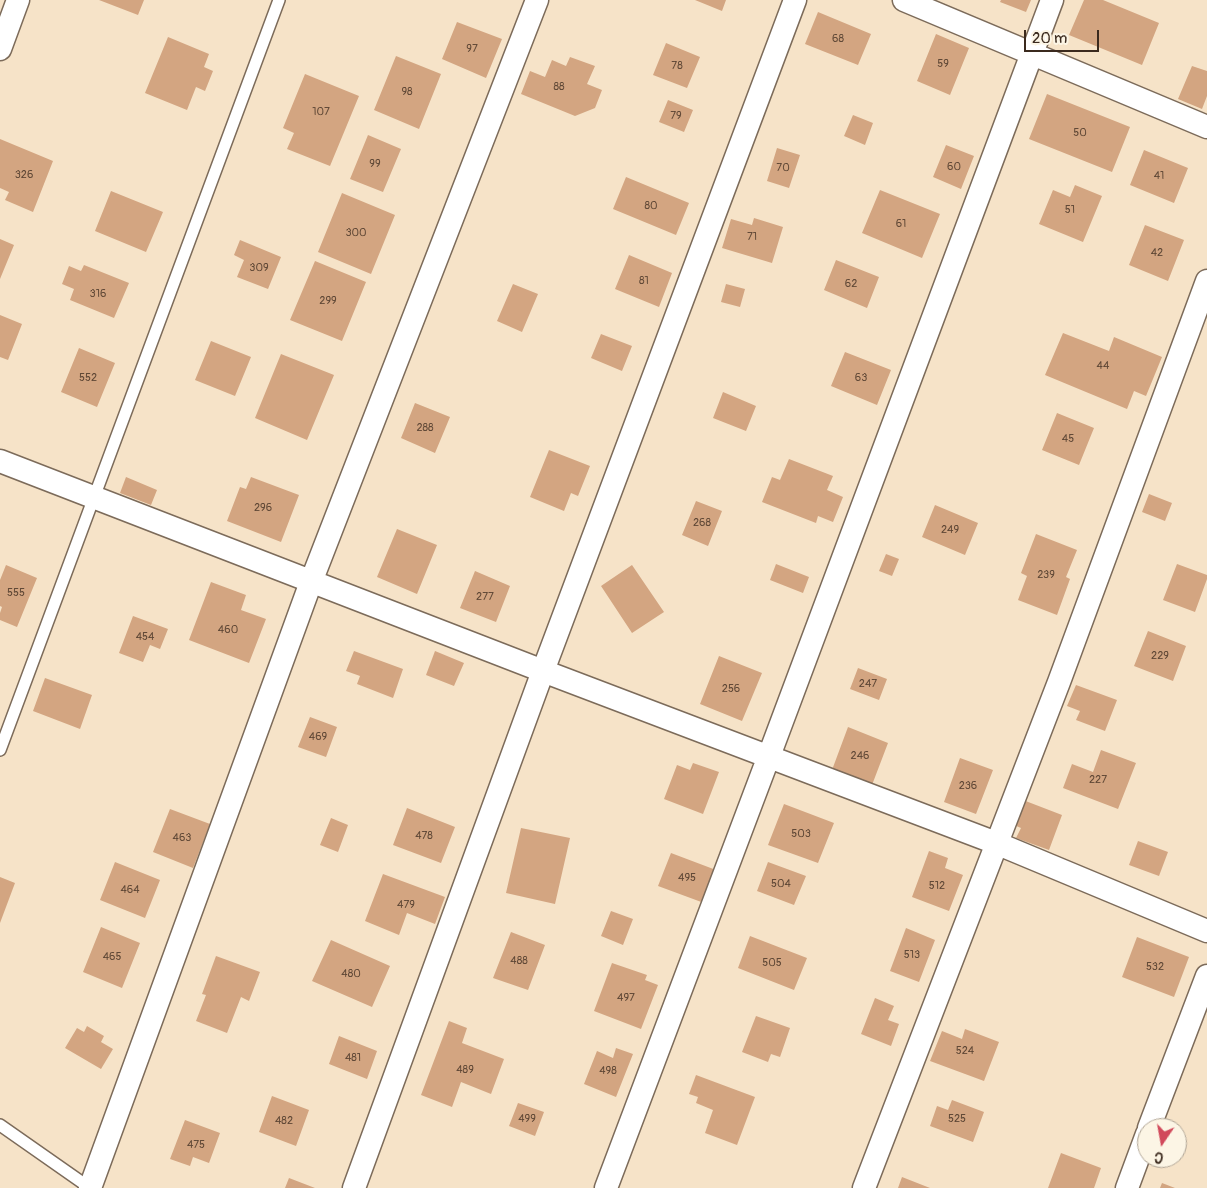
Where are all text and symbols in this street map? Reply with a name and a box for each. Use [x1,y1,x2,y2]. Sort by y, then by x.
scale bar [1027,20,1102,52]
text: 20 m [1032,29,1067,48]
house number: 68 [832,32,844,46]
house number: 97 [466,42,478,56]
house number: 59 [937,57,949,71]
house number: 78 [671,59,683,73]
house number: 88 [553,80,565,94]
house number: 98 [401,85,413,99]
house number: 107 [312,105,330,119]
house number: 79 [670,109,682,123]
house number: 50 [1073,126,1087,140]
house number: 99 [369,157,381,171]
house number: 60 [947,160,961,174]
house number: 70 [776,161,790,175]
house number: 326 [15,168,33,182]
house number: 41 [1154,169,1164,183]
house number: 80 [644,199,658,213]
house number: 51 [1065,203,1075,217]
house number: 61 [896,217,906,231]
house number: 300 [345,226,367,240]
house number: 71 [747,230,757,244]
house number: 42 [1151,246,1163,260]
house number: 309 [249,261,269,275]
house number: 81 [639,274,649,288]
house number: 62 [845,277,857,291]
house number: 316 [90,287,106,301]
house number: 299 [319,294,337,308]
house number: 44 [1097,359,1109,373]
house number: 552 [79,371,97,385]
house number: 63 [855,371,867,385]
house number: 288 [416,421,434,435]
house number: 45 [1062,432,1074,446]
house number: 296 [254,501,272,515]
house number: 268 [693,516,711,530]
house number: 249 [941,523,959,537]
house number: 239 [1037,568,1055,582]
house number: 555 [7,586,25,600]
house number: 277 [476,590,494,604]
house number: 460 [218,623,238,637]
house number: 454 [136,630,154,644]
house number: 229 [1151,649,1169,663]
house number: 247 [859,677,877,691]
house number: 256 [722,682,740,696]
house number: 469 [309,730,327,744]
house number: 246 [851,749,869,763]
house number: 227 [1089,773,1107,787]
house number: 236 [959,779,977,793]
house number: 503 [791,827,811,841]
house number: 478 [415,829,433,843]
house number: 463 [173,831,191,845]
house number: 495 [678,871,696,885]
house number: 504 [771,877,791,891]
house number: 512 [929,879,945,893]
house number: 464 [120,883,140,897]
house number: 479 [397,898,415,912]
house number: 513 [904,948,920,962]
house number: 465 [103,950,121,964]
house number: 488 [510,954,528,968]
house number: 505 [762,956,782,970]
house number: 532 [1146,960,1164,974]
house number: 480 [341,967,361,981]
house number: 497 [617,991,635,1005]
house number: 524 [956,1044,974,1058]
house number: 481 [345,1051,361,1065]
house number: 489 [456,1063,474,1077]
house number: 498 [599,1064,617,1078]
house number: 499 [518,1112,536,1126]
house number: 525 [948,1112,966,1126]
house number: 482 [275,1114,293,1128]
north arrow [1137,1118,1187,1168]
house number: 475 [187,1138,205,1152]
text: С [1153,1148,1165,1166]

